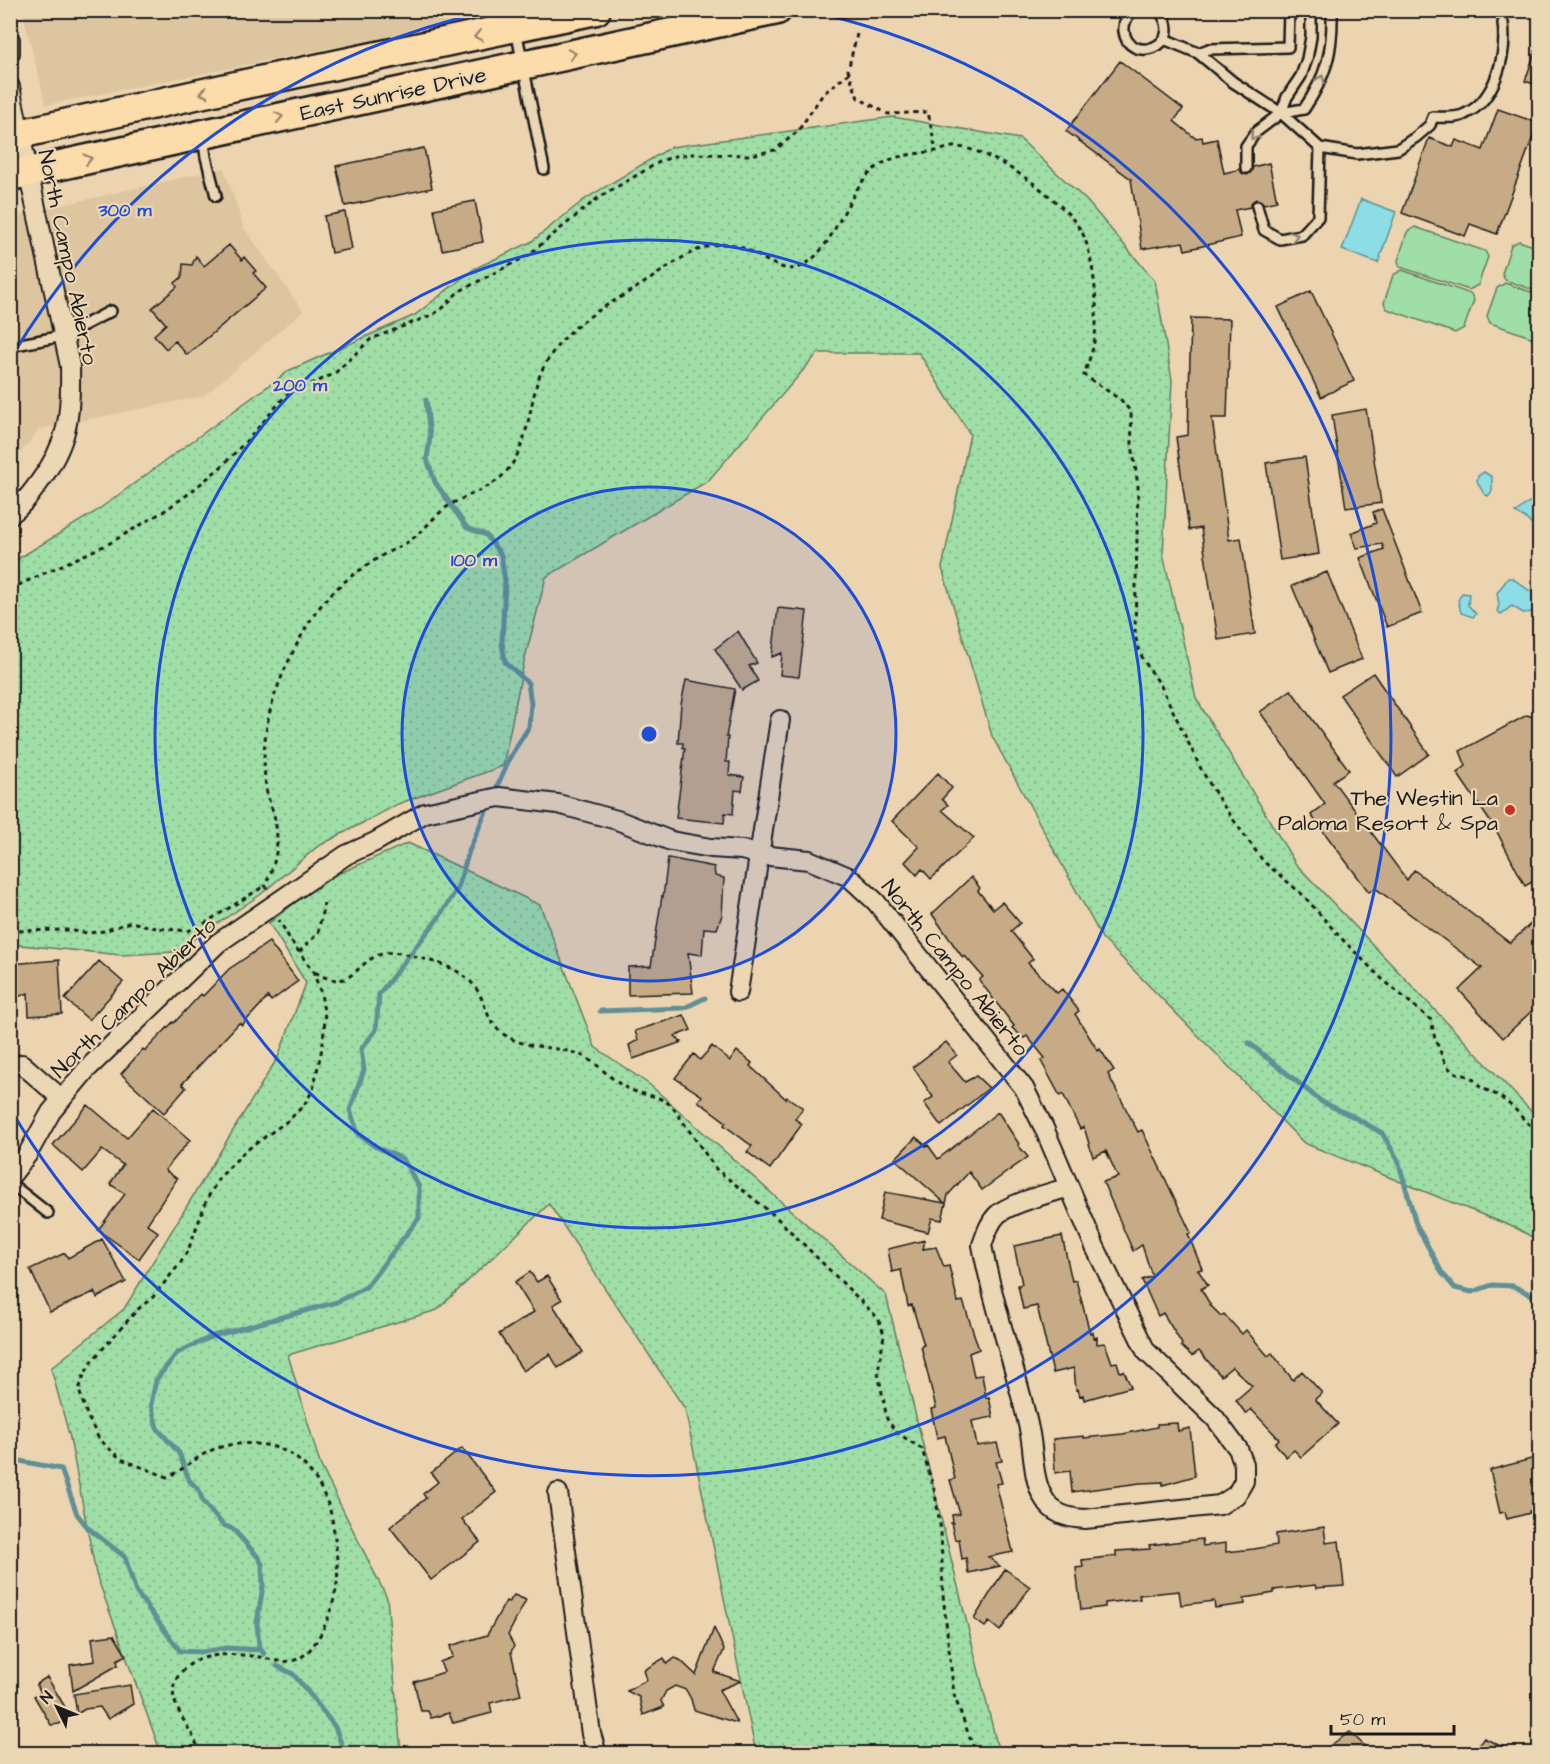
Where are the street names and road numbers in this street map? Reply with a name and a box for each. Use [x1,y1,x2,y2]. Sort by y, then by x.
street label: East Sunrise Drive [297,60,489,129]
street label: North Campo Abierto [30,147,106,368]
street label: North Campo Abierto [874,873,1036,1063]
street label: North Campo Abierto [44,910,224,1085]

